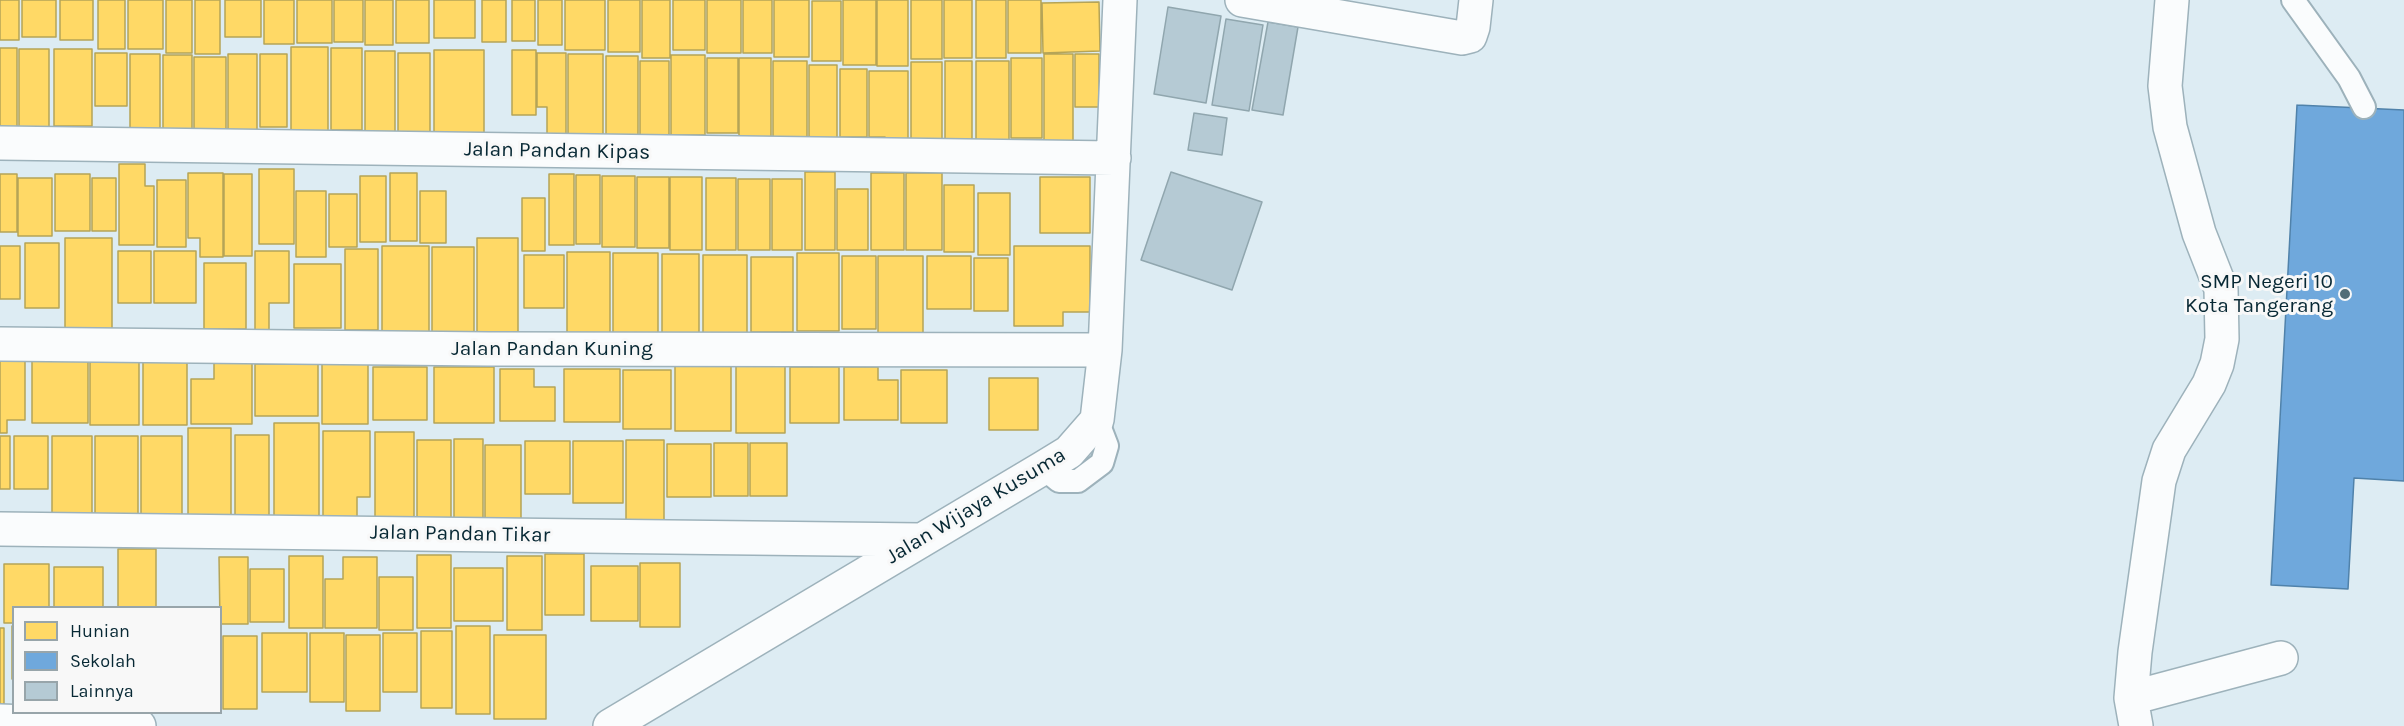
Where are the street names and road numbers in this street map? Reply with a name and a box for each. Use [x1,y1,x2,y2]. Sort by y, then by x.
street label: Jalan Pandan Kipas [464,137,650,165]
street label: Jalan Pandan Kuning [451,336,653,362]
street label: Jalan Wijaya Kusuma [882,442,1070,570]
street label: Jalan Pandan Tikar [370,520,550,548]

